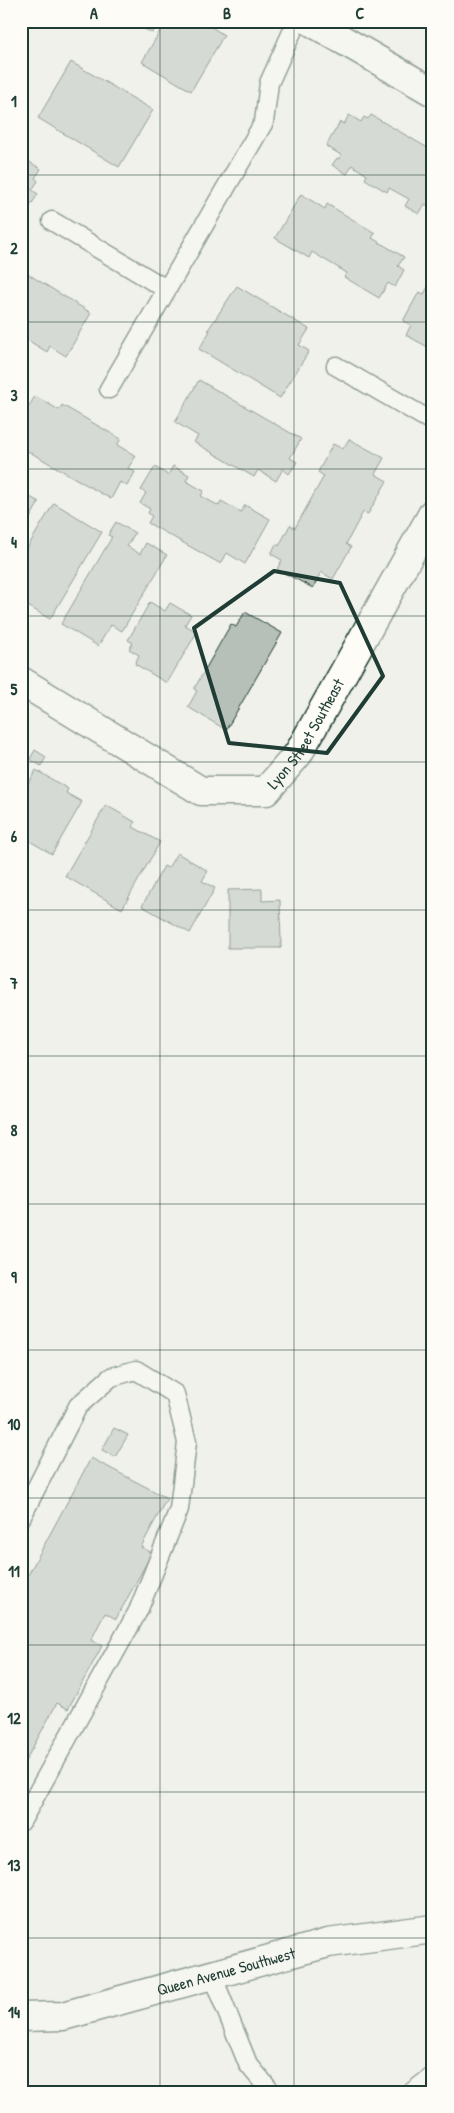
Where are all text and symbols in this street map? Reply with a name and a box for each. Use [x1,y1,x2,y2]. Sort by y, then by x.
text: A [90,2,98,24]
text: B [223,2,231,24]
text: C [356,2,365,24]
text: 1 [11,90,17,112]
text: 2 [10,237,18,259]
text: 3 [10,384,18,406]
text: 4 [11,531,17,553]
street label: Lyon Street Southeast [262,674,349,794]
text: 5 [11,678,18,700]
text: 6 [11,825,18,847]
text: 7 [9,972,18,994]
text: 8 [11,1119,18,1141]
text: 9 [11,1266,17,1288]
text: 10 [8,1413,20,1435]
text: 11 [8,1560,20,1582]
text: 12 [7,1707,21,1729]
text: 13 [8,1854,20,1876]
street label: Queen Avenue Southwest [154,1941,298,2001]
text: 14 [8,2001,20,2023]

